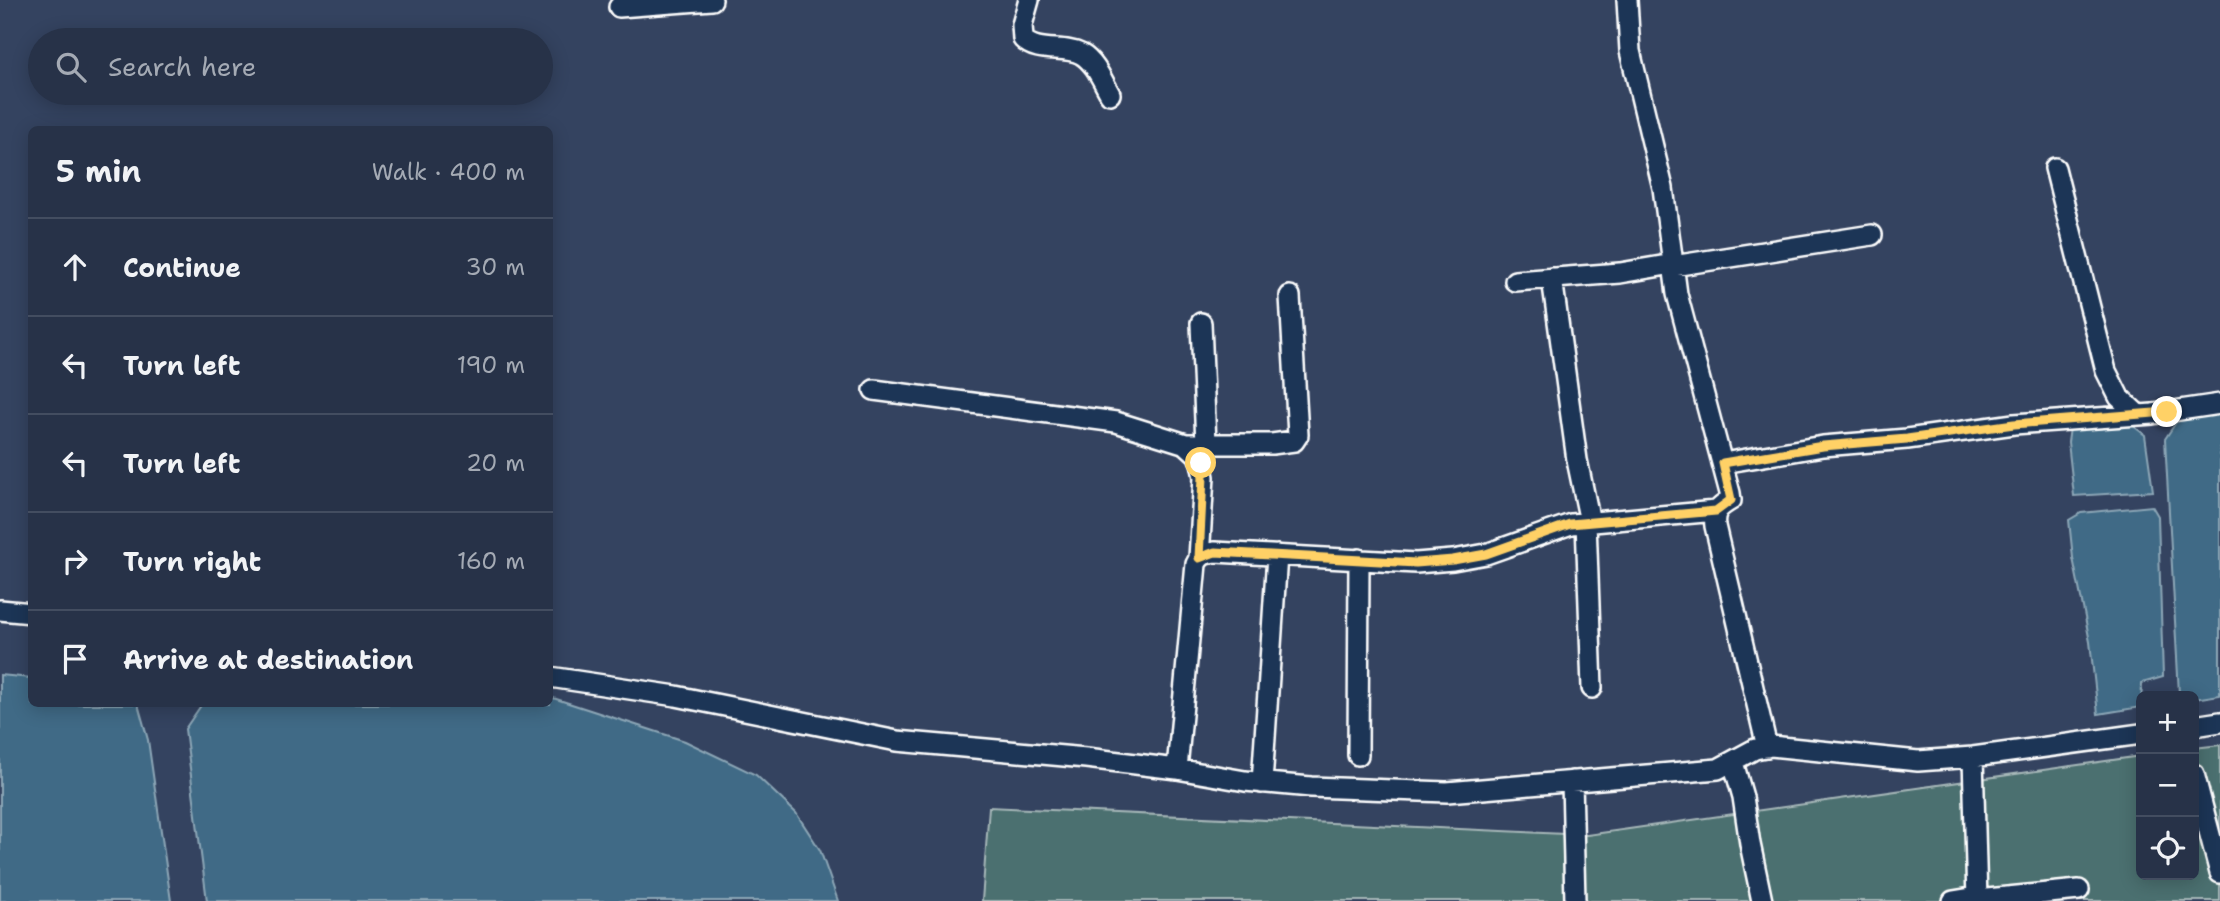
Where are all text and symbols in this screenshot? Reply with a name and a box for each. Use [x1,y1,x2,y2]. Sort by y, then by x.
search box [28,28,553,105]
icon: search [52,48,90,86]
text: Search here [108,49,257,84]
text: 5 min [56,151,141,192]
text: Walk · 400 m [372,157,525,187]
icon: ahead [56,248,94,286]
text: Continue [123,250,241,285]
text: 30 m [466,252,525,282]
icon: left [56,346,94,384]
text: Turn left [123,348,240,383]
text: 190 m [457,350,525,380]
route end [2151,396,2182,427]
icon: left [56,444,94,482]
text: Turn left [123,446,240,481]
route start [1185,447,1216,478]
text: 20 m [466,448,525,478]
icon: right [56,542,94,580]
text: Turn right [123,544,261,579]
text: 160 m [457,546,525,576]
icon: arrive [56,640,94,678]
text: Arrive at destination [123,642,413,677]
map controls [2136,691,2199,880]
button: + [2136,691,2199,754]
button: − [2136,754,2199,817]
button: locate [2136,817,2199,880]

